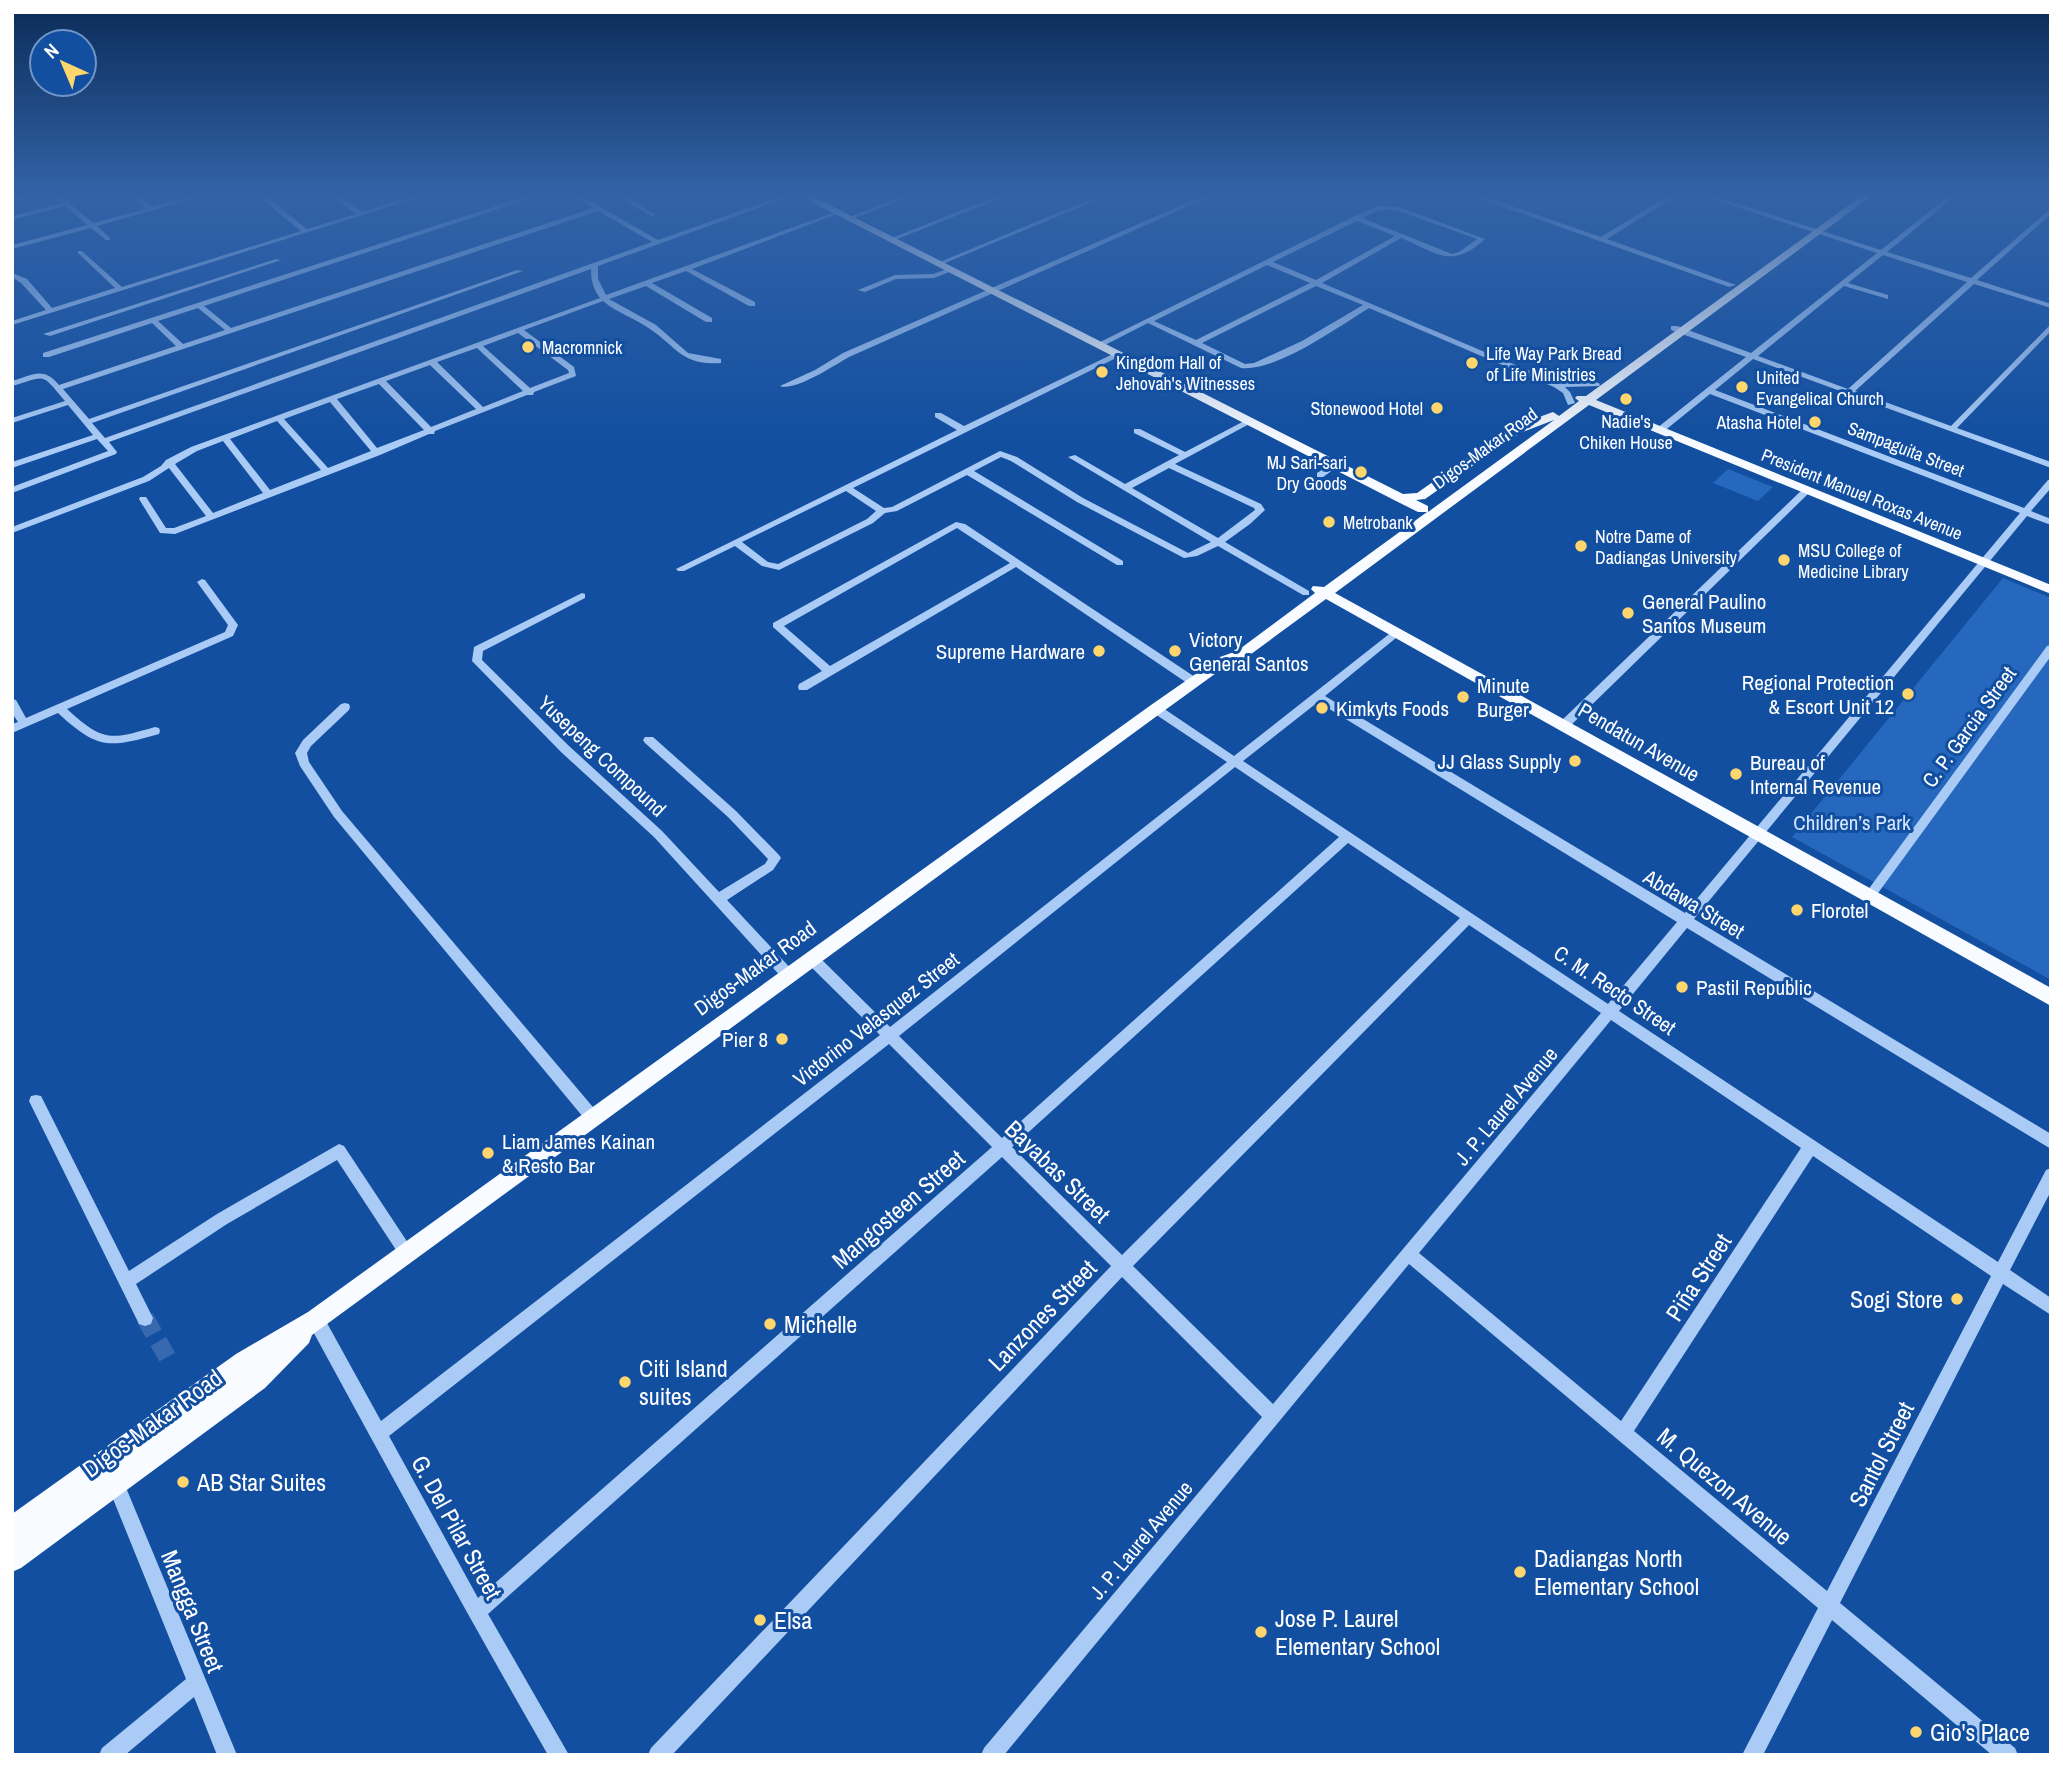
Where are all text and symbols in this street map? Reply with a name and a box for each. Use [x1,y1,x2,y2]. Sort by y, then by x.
north arrow [28,28,98,98]
text: N [38,38,64,64]
place label: Macromnick [542,335,623,360]
marker: Macromnick [520,339,536,355]
place label: Life Way Park Bread of Life Ministries [1486,341,1622,387]
place label: Kingdom Hall of Jehovah's Witnesses [1116,350,1255,396]
marker: Life Way Park Bread of Life Ministries [1464,355,1480,371]
marker: Kingdom Hall of Jehovah's Witnesses [1094,364,1110,380]
place label: United Evangelical Church [1756,365,1884,411]
marker: United Evangelical Church [1734,379,1750,395]
marker: Nadie's Chiken House [1618,391,1634,407]
place label: Stonewood Hotel [1311,396,1423,421]
marker: Stonewood Hotel [1429,400,1445,416]
street label: Digos-Makar Road [1428,401,1542,495]
place label: Nadie's Chiken House [1579,409,1673,455]
place label: Atasha Hotel [1715,410,1801,435]
marker: Atasha Hotel [1807,414,1823,430]
street label: Sampaguita Street [1844,415,1968,483]
street label: President Manuel Roxas Avenue [1758,442,1966,546]
place label: MJ Sari-sari Dry Goods [1267,450,1347,496]
marker: MJ Sari-sari Dry Goods [1353,464,1369,480]
place label: Metrobank [1343,510,1413,535]
marker: Metrobank [1321,514,1337,530]
place label: Notre Dame of Dadiangas University [1595,524,1738,570]
marker: Notre Dame of Dadiangas University [1573,538,1589,554]
place label: MSU College of Medicine Library [1798,538,1909,584]
marker: MSU College of Medicine Library [1776,552,1792,568]
place label: General Paulino Santos Museum [1642,587,1766,640]
marker: General Paulino Santos Museum [1620,605,1636,621]
place label: Victory General Santos [1189,625,1309,678]
place label: Supreme Hardware [936,637,1085,666]
marker: Supreme Hardware [1091,643,1107,659]
marker: Victory General Santos [1167,643,1183,659]
street label: C. P. Garcia Street [1915,660,2023,793]
place label: Regional Protection & Escort Unit 12 [1742,668,1894,721]
place label: Minute Burger [1477,671,1530,724]
marker: Regional Protection & Escort Unit 12 [1900,686,1916,702]
street label: Yusepeng Compound [532,689,672,823]
marker: Minute Burger [1455,689,1471,705]
place label: Kimkyts Foods [1336,694,1449,723]
street label: Pendatun Avenue [1573,696,1705,788]
marker: Kimkyts Foods [1314,700,1330,716]
place label: JJ Glass Supply [1438,747,1561,776]
place label: Bureau of Internal Revenue [1750,748,1881,801]
marker: JJ Glass Supply [1567,753,1583,769]
marker: Bureau of Internal Revenue [1728,766,1744,782]
park label: Children’s Park [1793,808,1911,837]
street label: Abdawa Street [1637,862,1750,946]
place label: Florotel [1811,896,1868,925]
marker: Florotel [1789,902,1805,918]
street label: Digos-Makar Road [688,914,822,1022]
street label: C. M. Recto Street [1548,938,1682,1042]
street label: Victorino Velasquez Street [787,945,965,1093]
place label: Pastil Republic [1696,973,1812,1002]
marker: Pastil Republic [1674,979,1690,995]
place label: Pier 8 [722,1025,768,1054]
marker: Pier 8 [774,1031,790,1047]
street label: J. P. Laurel Avenue [1448,1040,1564,1172]
street label: Bayabas Street [998,1113,1118,1230]
place label: Liam James Kainan & Resto Bar [502,1127,655,1180]
street label: Mangosteen Street [825,1142,972,1276]
marker: Liam James Kainan & Resto Bar [480,1145,496,1161]
street label: Piña Street [1658,1227,1739,1327]
street label: Lanzones Street [981,1252,1104,1378]
place label: Sogi Store [1850,1283,1943,1315]
marker: Sogi Store [1949,1291,1965,1307]
place label: Michelle [784,1308,857,1340]
marker: Michelle [762,1316,778,1332]
place label: Citi Island suites [639,1352,728,1412]
street label: Digos-Makar Road [76,1362,228,1484]
marker: Citi Island suites [617,1374,633,1390]
street label: Santol Street [1841,1396,1921,1512]
street label: M. Quezon Avenue [1651,1420,1799,1552]
street label: G. Del Pilar Street [404,1449,510,1605]
place label: AB Star Suites [196,1466,326,1498]
marker: AB Star Suites [175,1474,191,1490]
street label: J. P. Laurel Avenue [1083,1474,1199,1606]
place label: Dadiangas North Elementary School [1534,1542,1699,1602]
street label: Mangga Street [154,1545,232,1677]
marker: Dadiangas North Elementary School [1512,1564,1528,1580]
place label: Jose P. Laurel Elementary School [1275,1602,1440,1662]
place label: Elsa [774,1604,812,1636]
marker: Elsa [752,1612,768,1628]
marker: Jose P. Laurel Elementary School [1253,1624,1269,1640]
place label: Gio's Place [1930,1716,2030,1748]
marker: Gio's Place [1908,1724,1924,1740]

